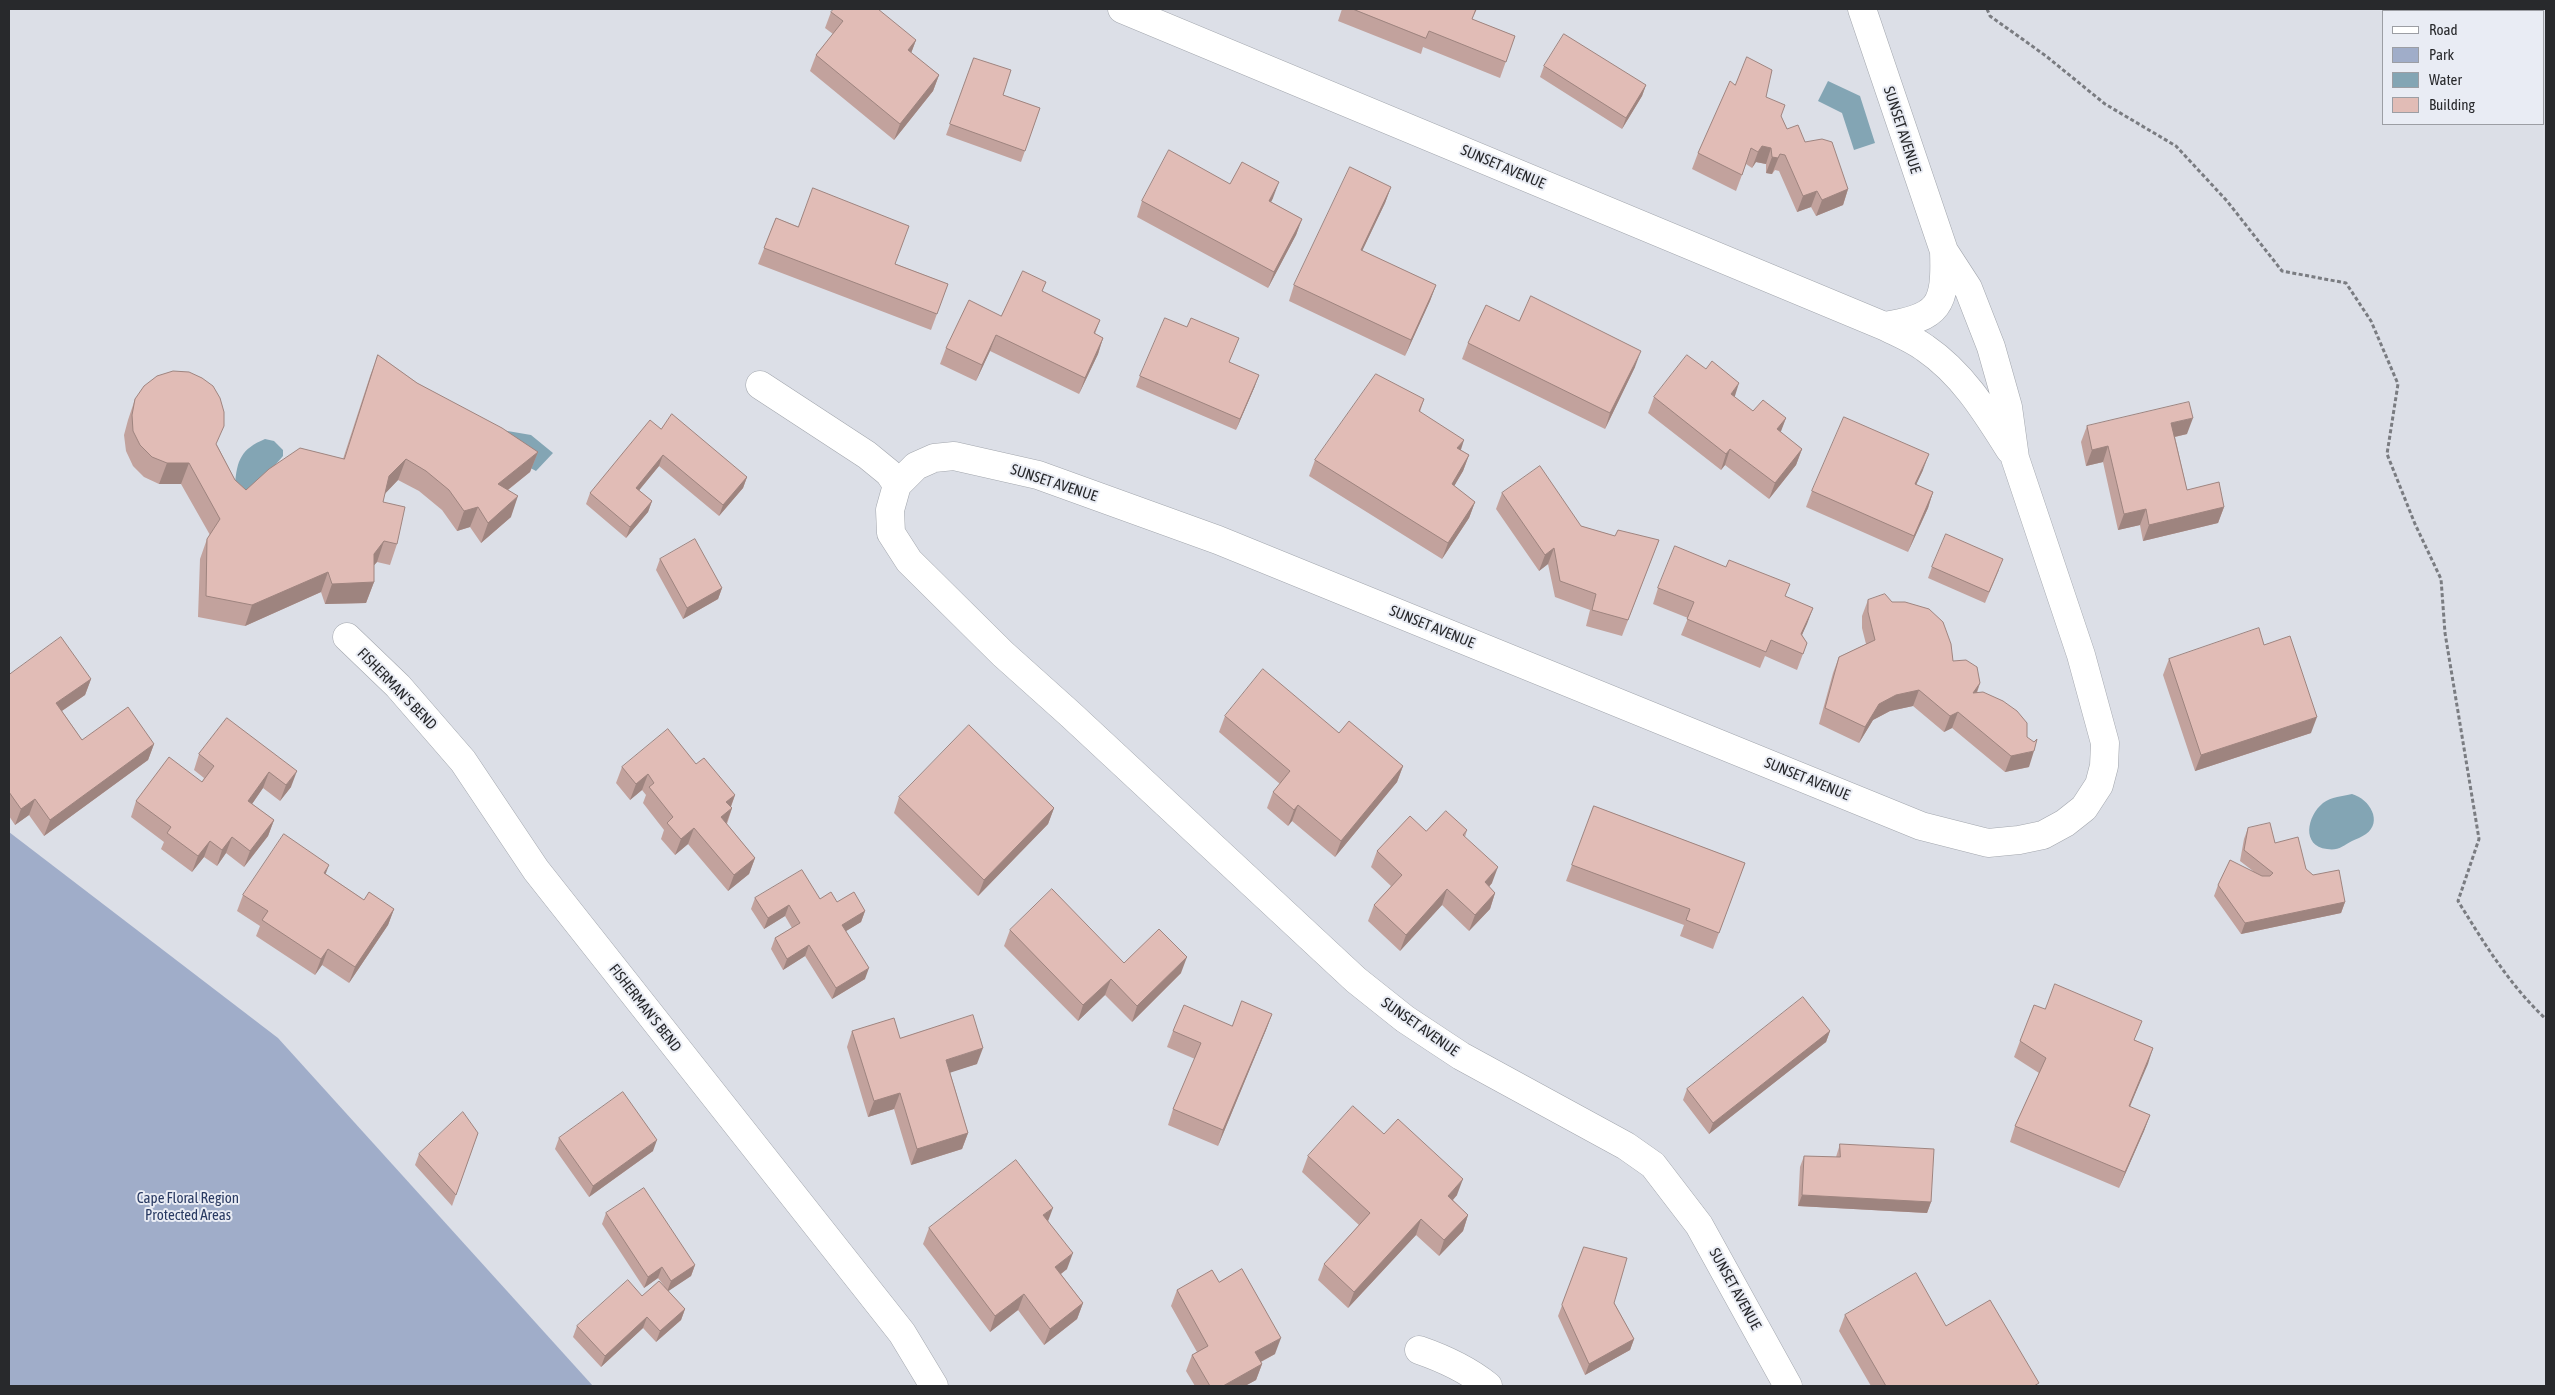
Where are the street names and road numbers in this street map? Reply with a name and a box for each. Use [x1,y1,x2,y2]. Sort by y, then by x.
street label: SUNSET AVENUE [1880,84,1924,176]
street label: SUNSET AVENUE [1458,141,1548,193]
street label: SUNSET AVENUE [1008,461,1100,505]
street label: SUNSET AVENUE [1387,602,1477,652]
street label: FISHERMAN'S BEND [354,644,440,734]
street label: SUNSET AVENUE [1762,754,1852,804]
street label: FISHERMAN'S BEND [605,960,685,1056]
street label: SUNSET AVENUE [1378,994,1462,1060]
street label: SUNSET AVENUE [1705,1245,1765,1333]

